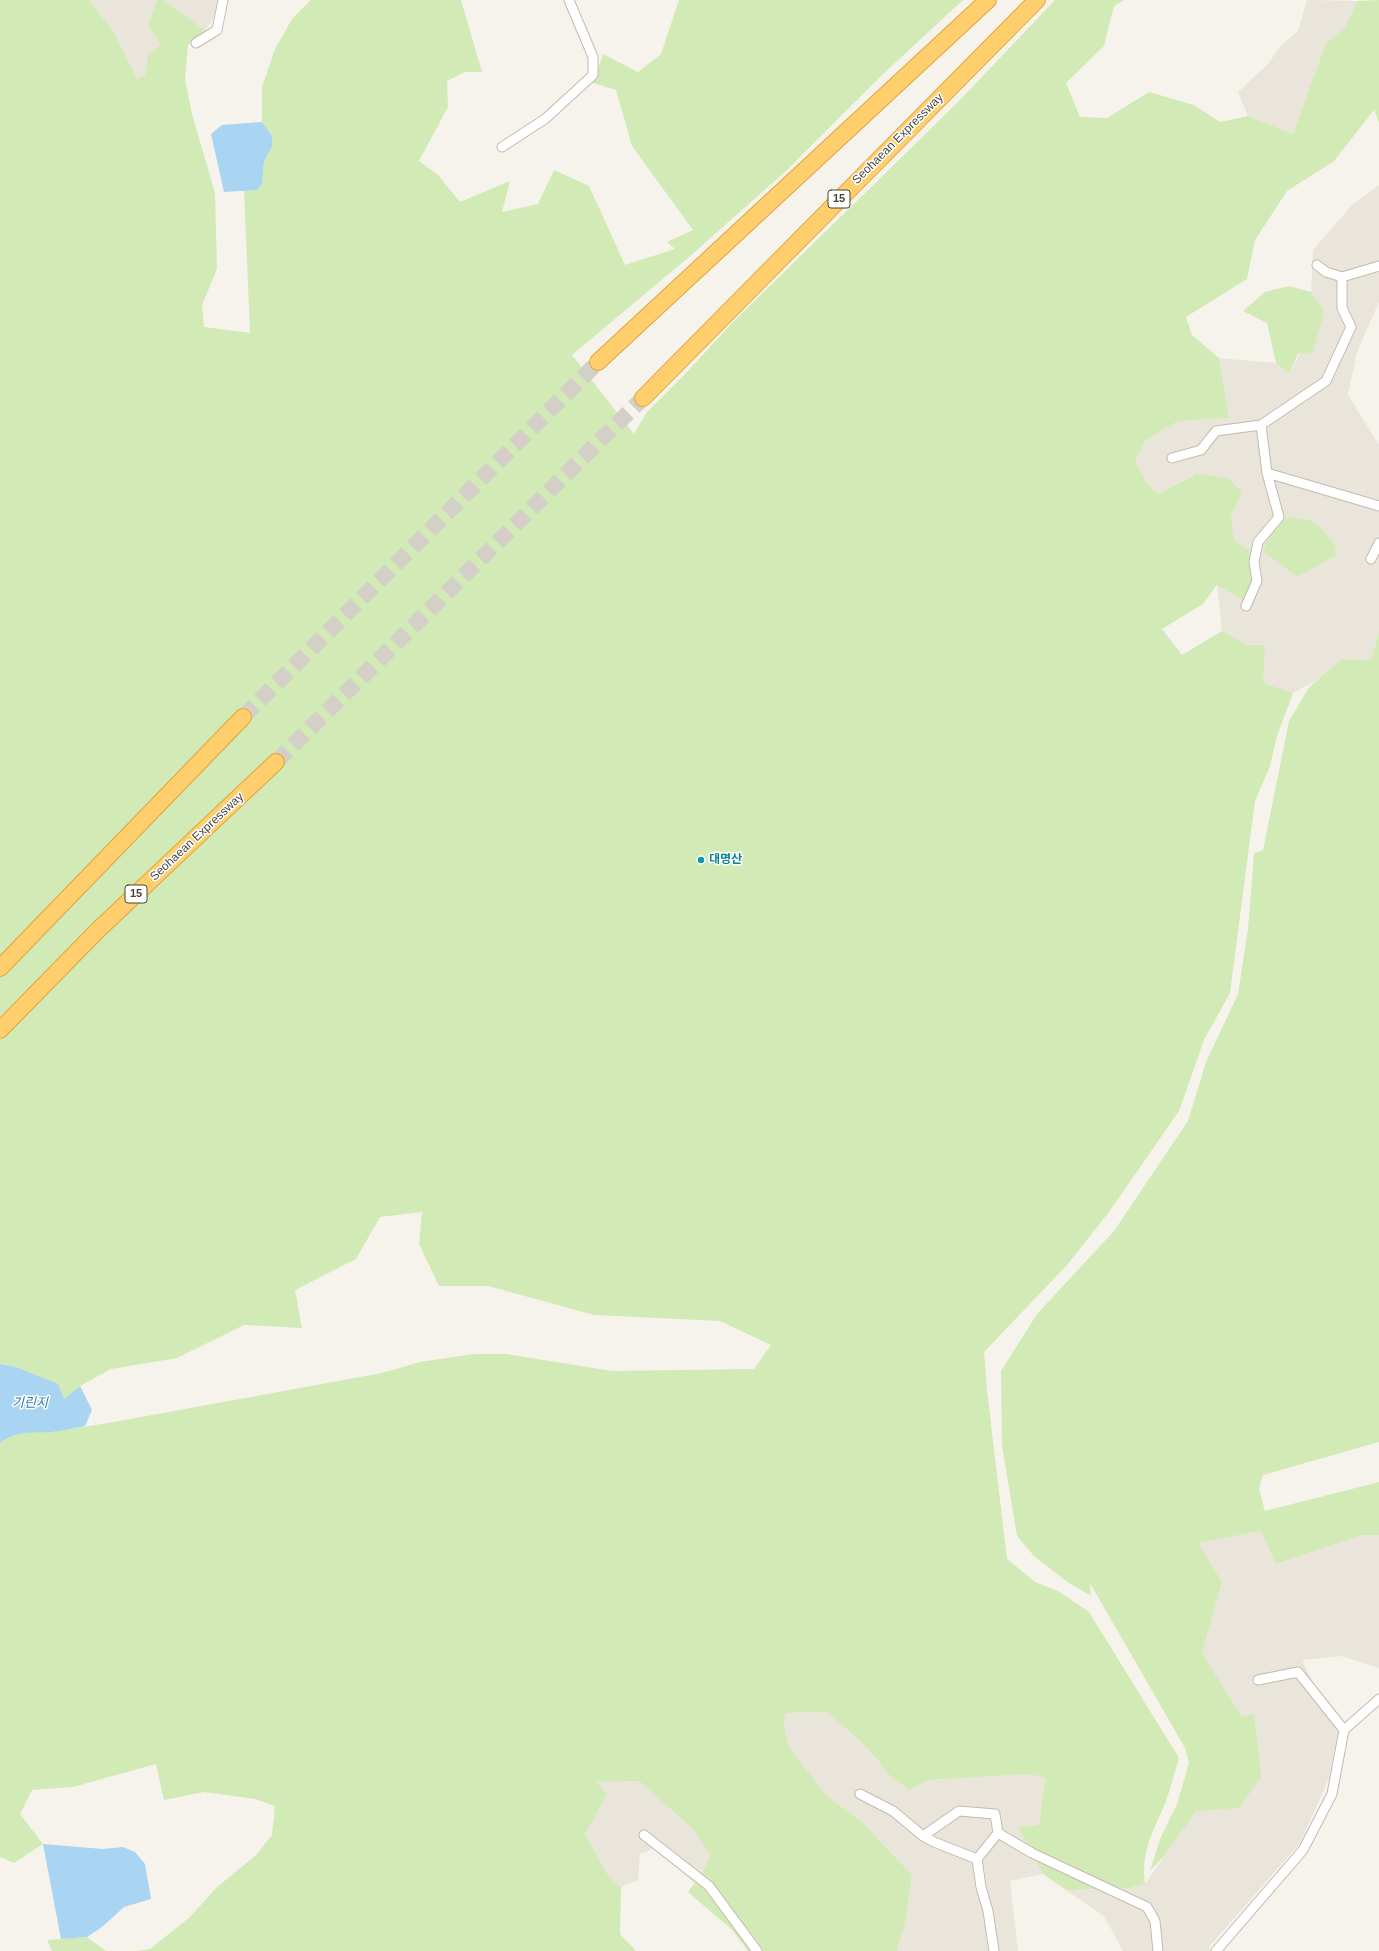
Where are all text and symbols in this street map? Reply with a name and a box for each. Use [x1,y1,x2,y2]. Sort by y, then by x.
street label: Seohaean Expressway [850,91,946,187]
road number: 15 [828,190,850,208]
street label: Seohaean Expressway [147,790,247,884]
place label: 대명산 [709,853,742,867]
marker: 대명산 [696,855,706,865]
road number: 15 [125,885,147,903]
water label: 기린지 [12,1395,48,1411]

